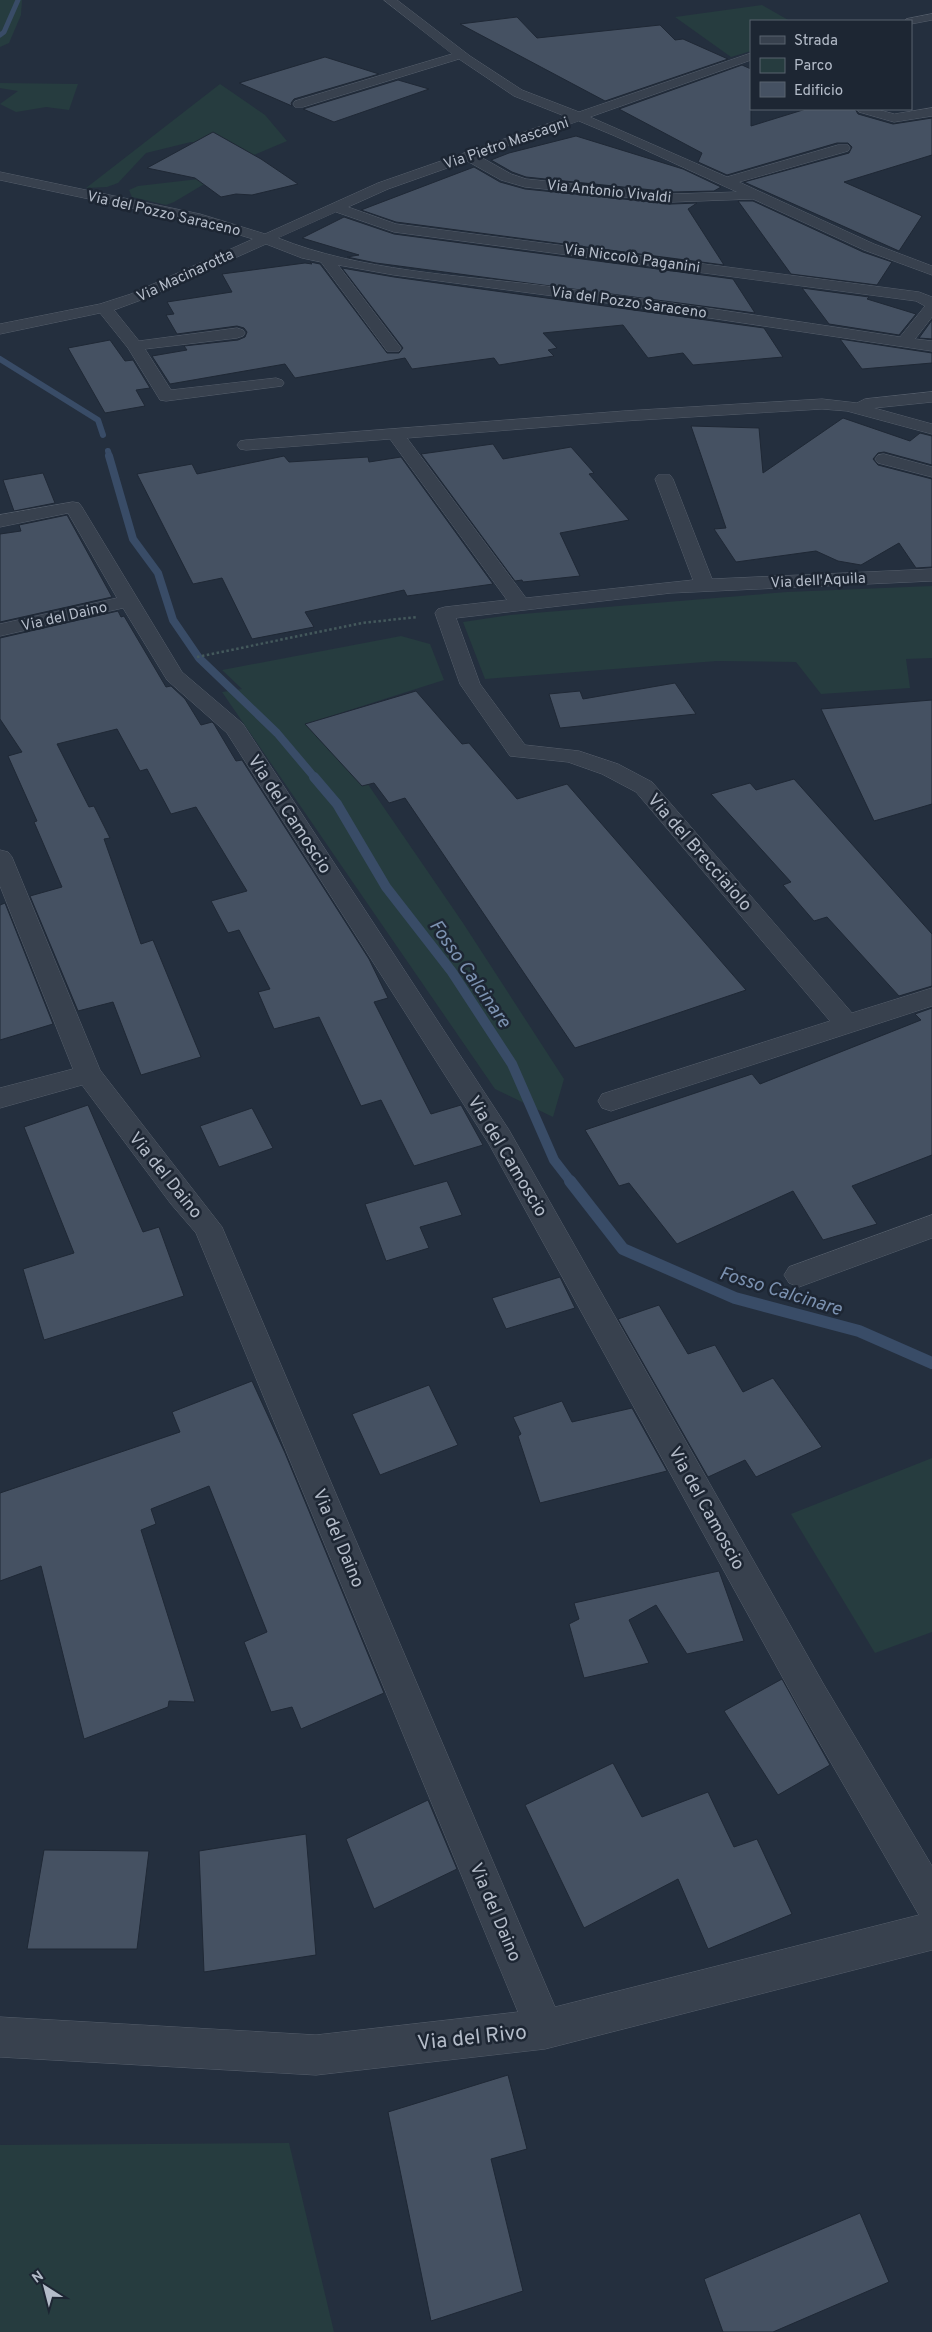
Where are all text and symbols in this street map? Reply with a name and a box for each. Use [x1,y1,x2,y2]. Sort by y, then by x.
legend [750,20,912,110]
text: Strada [794,32,838,51]
text: Parco [794,57,833,76]
text: Edificio [794,82,843,101]
street label: Via Pietro Mascagni [441,114,572,175]
street label: Via Antonio Vivaldi [546,176,672,208]
street label: Via del Pozzo Saraceno [85,188,242,241]
street label: Via Niccolò Paganini [562,241,701,278]
street label: Via Macinarotta [134,246,237,307]
street label: Via del Pozzo Saraceno [550,283,708,324]
street label: Via dell'Aquila [770,570,866,593]
street label: Via del Daino [19,598,109,637]
street label: Via del Camoscio [242,751,336,879]
street label: Via del Brecciaiolo [641,789,756,917]
water label: Fosso Calcinare [423,915,516,1033]
street label: Via del Camoscio [461,1092,552,1222]
street label: Via del Daino [123,1128,207,1224]
water label: Fosso Calcinare [716,1262,845,1322]
street label: Via del Camoscio [662,1443,749,1574]
street label: Via del Daino [306,1486,369,1591]
street label: Via del Daino [463,1860,526,1965]
street label: Via del Rivo [416,2019,528,2058]
north arrow [20,2262,70,2312]
text: N [29,2268,47,2288]

